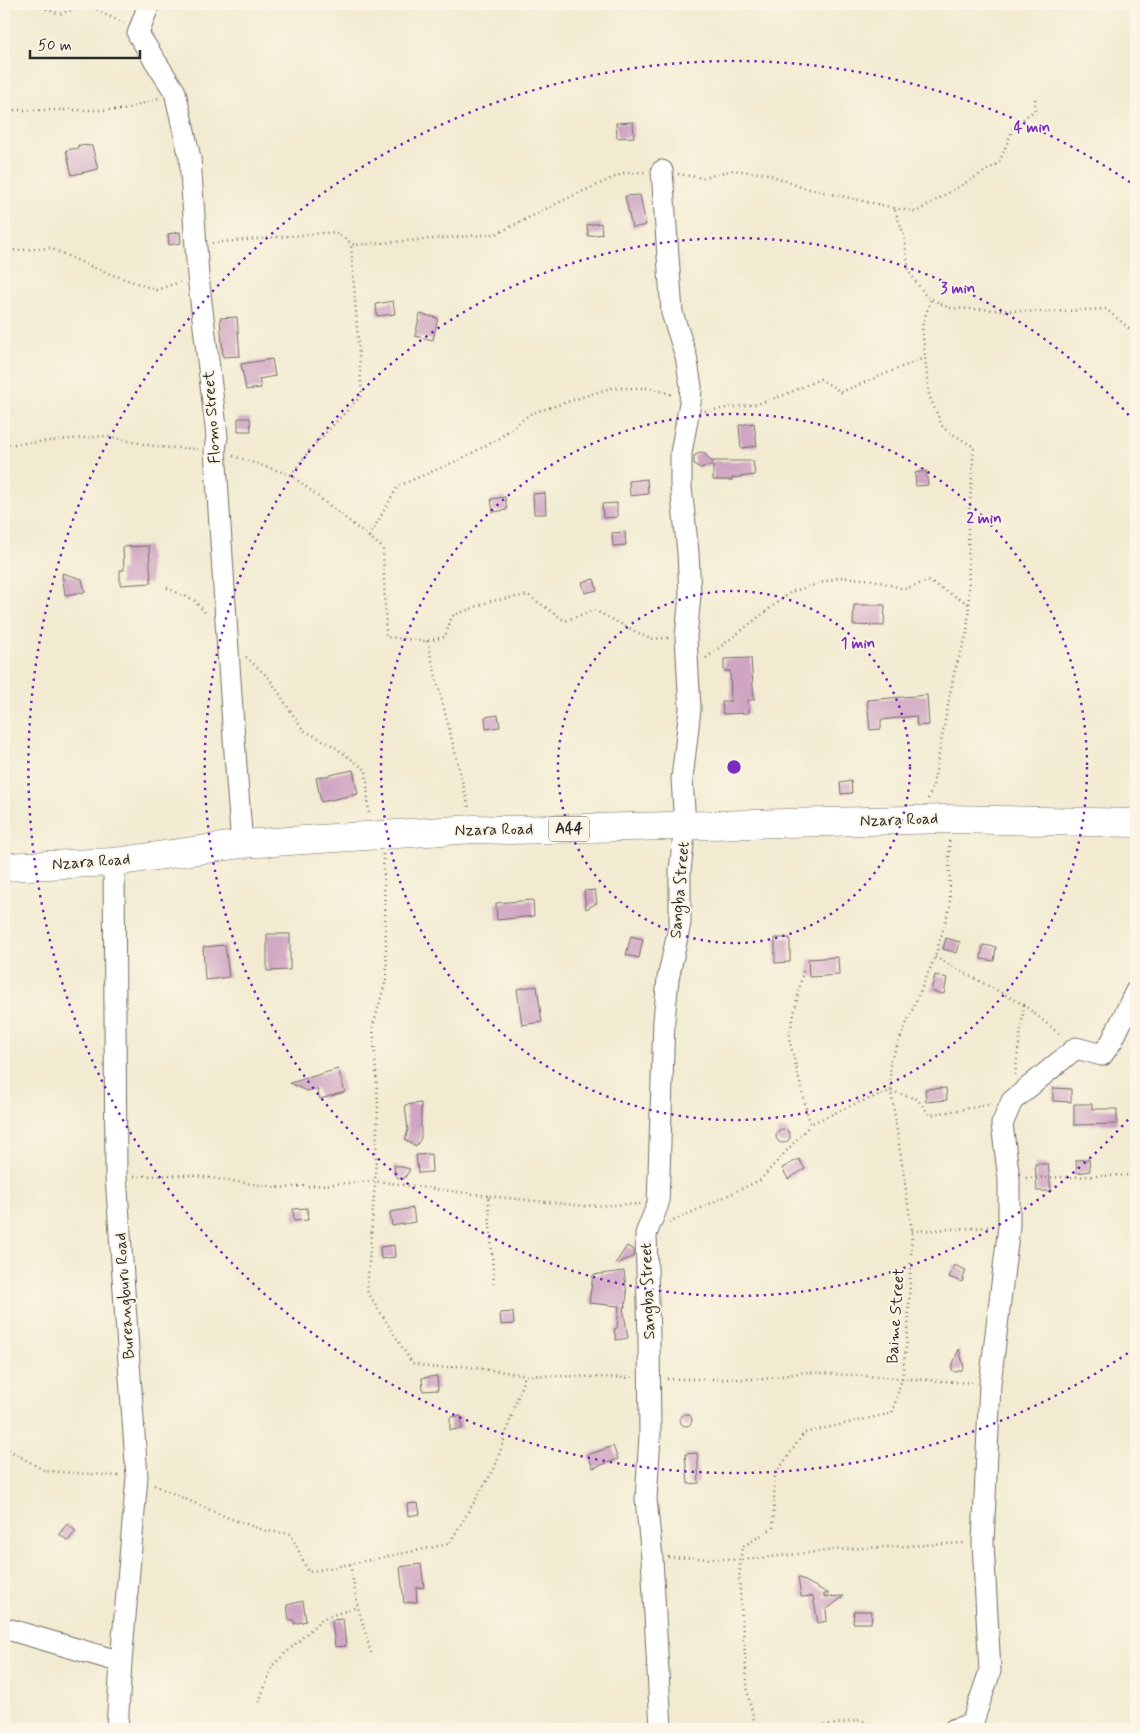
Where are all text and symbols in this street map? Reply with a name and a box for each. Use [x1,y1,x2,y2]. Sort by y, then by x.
scale bar [30,28,140,60]
text: 50 m [38,36,72,56]
text: 4 min [1014,118,1050,138]
text: 3 min [941,279,975,299]
street label: Flomo Street [198,369,226,464]
text: 2 min [966,509,1002,529]
text: 1 min [841,634,875,654]
centre of rings [725,758,743,776]
street label: Nzara Road [859,808,939,832]
road number: A44 [549,816,589,842]
street label: Nzara Road [455,819,533,841]
street label: Sangba Street [665,841,696,939]
street label: Nzara Road [51,849,131,875]
street label: Bureangburu Road [110,1232,140,1360]
street label: Sangba Street [636,1242,661,1340]
street label: Baime Street [882,1267,910,1365]

